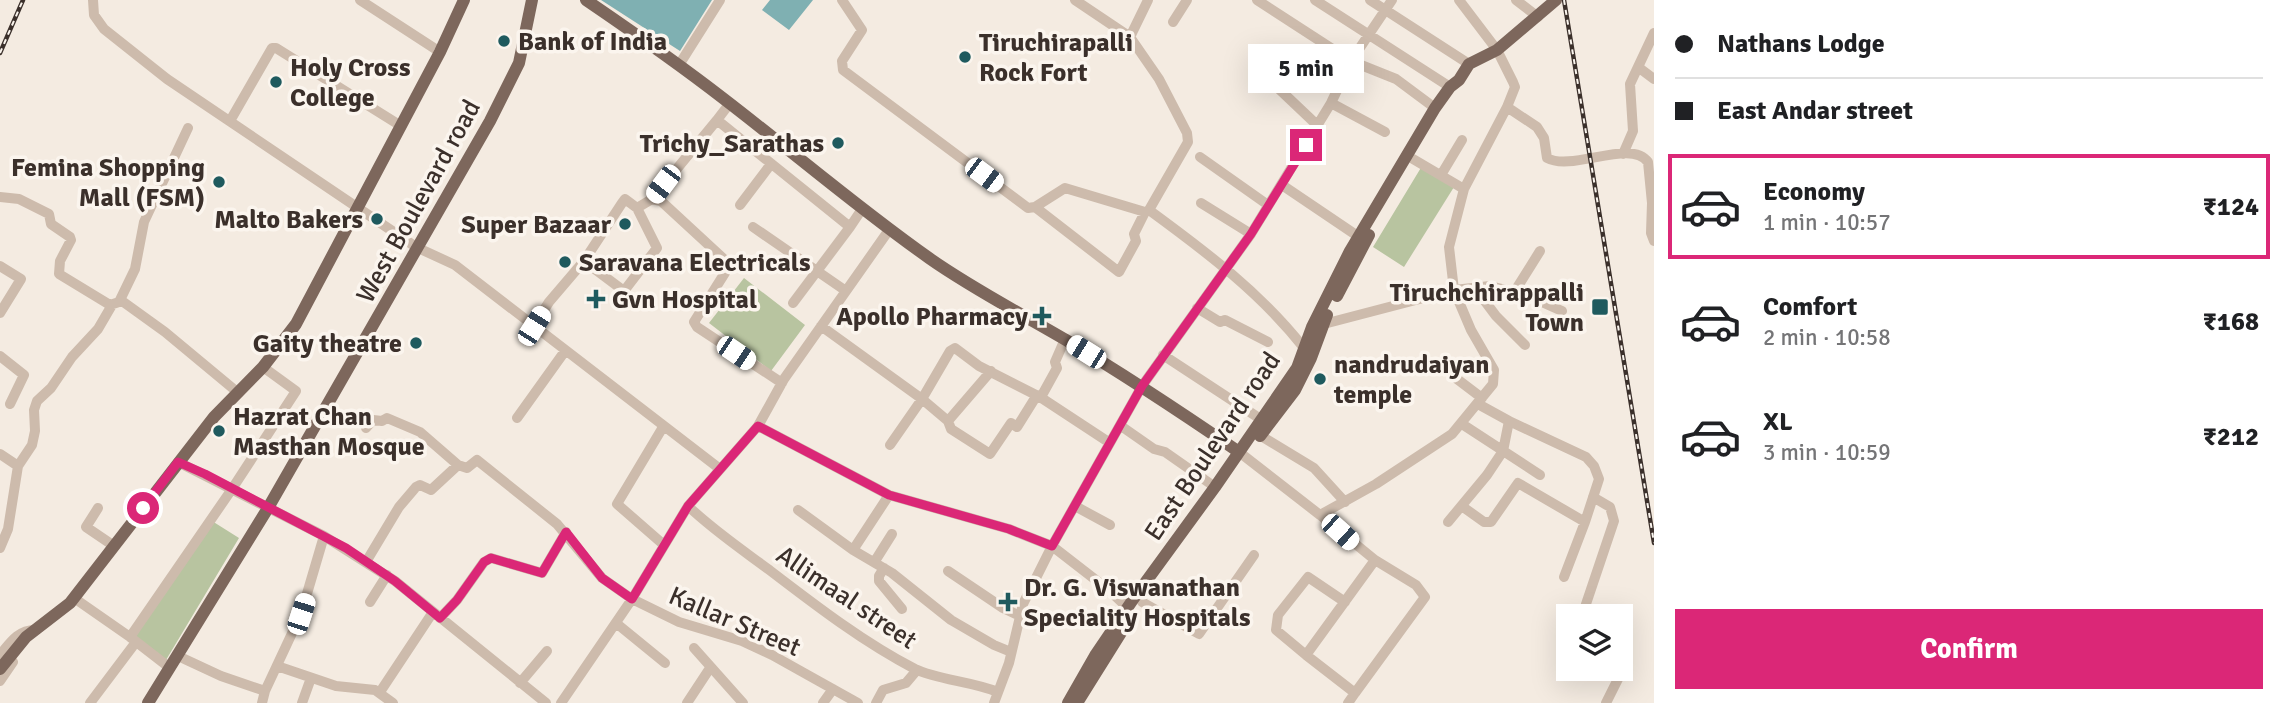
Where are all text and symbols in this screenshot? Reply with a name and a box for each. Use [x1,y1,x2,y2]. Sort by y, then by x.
place label: Bank of India [518,26,667,58]
place label: Tiruchirapalli Rock Fort [979,27,1133,89]
text: Nathans Lodge [1717,28,1885,60]
marker: Bank of India [496,33,512,49]
callout: 5 min [1248,44,1364,92]
marker: Tiruchirapalli Rock Fort [957,49,973,65]
place label: Holy Cross College [290,52,410,114]
text: 5 min [1278,54,1334,83]
marker: Holy Cross College [268,74,284,90]
street label: West Boulevard road [350,94,488,309]
text: East Andar street [1717,95,1913,127]
place label: Trichy_Sarathas [640,128,824,160]
route end [1290,129,1322,161]
marker: Trichy_Sarathas [830,135,846,151]
place label: Femina Shopping Mall (FSM) [11,152,205,214]
car [961,154,1008,196]
car [642,161,685,207]
marker: Femina Shopping Mall (FSM) [211,174,227,190]
icon: car [1679,175,1742,238]
text: Economy [1763,176,1865,208]
text: ₹124 [2203,191,2259,223]
place label: Malto Bakers [214,204,363,236]
text: 1 min · 10:57 [1763,208,1891,237]
place label: Super Bazaar [461,209,612,241]
marker: Malto Bakers [369,211,385,227]
marker: Super Bazaar [617,216,633,232]
place label: Saravana Electricals [579,247,811,279]
marker: Saravana Electricals [557,254,573,270]
place label: Tiruchchirappalli Town [1390,277,1584,339]
place label: Gvn Hospital [612,284,757,316]
marker: Gvn Hospital [586,289,606,309]
icon: car [1679,290,1742,353]
text: Comfort [1763,291,1857,323]
marker: Tiruchchirappalli Town [1590,297,1610,317]
place label: Apollo Pharmacy [836,301,1028,333]
car [514,303,555,349]
text: ₹168 [2203,306,2259,338]
marker: Apollo Pharmacy [1034,308,1050,324]
text: 2 min · 10:58 [1763,323,1891,352]
place label: Gaity theatre [253,328,402,360]
car [1063,332,1110,372]
car [713,333,760,373]
marker: Gaity theatre [408,335,424,351]
street label: East Boulevard road [1138,346,1288,547]
place label: nandrudaiyan temple [1333,349,1490,411]
marker: nandrudaiyan temple [1312,371,1328,387]
place label: Hazrat Chan Masthan Mosque [233,401,425,463]
icon: car [1679,405,1742,468]
text: XL [1763,406,1793,438]
text: ₹212 [2203,421,2259,453]
marker: Hazrat Chan Masthan Mosque [211,423,227,439]
text: 3 min · 10:59 [1763,438,1891,467]
route start [127,492,159,524]
car [1318,510,1363,554]
street label: Allimaal street [770,539,923,657]
place label: Dr. G. Viswanathan Speciality Hospitals [1024,572,1250,634]
street label: Kallar Street [664,580,805,664]
car [285,591,318,637]
marker: Dr. G. Viswanathan Speciality Hospitals [998,592,1018,612]
map controls [1556,604,1633,681]
button: layers [1556,604,1633,681]
button: Confirm [1675,609,2263,689]

